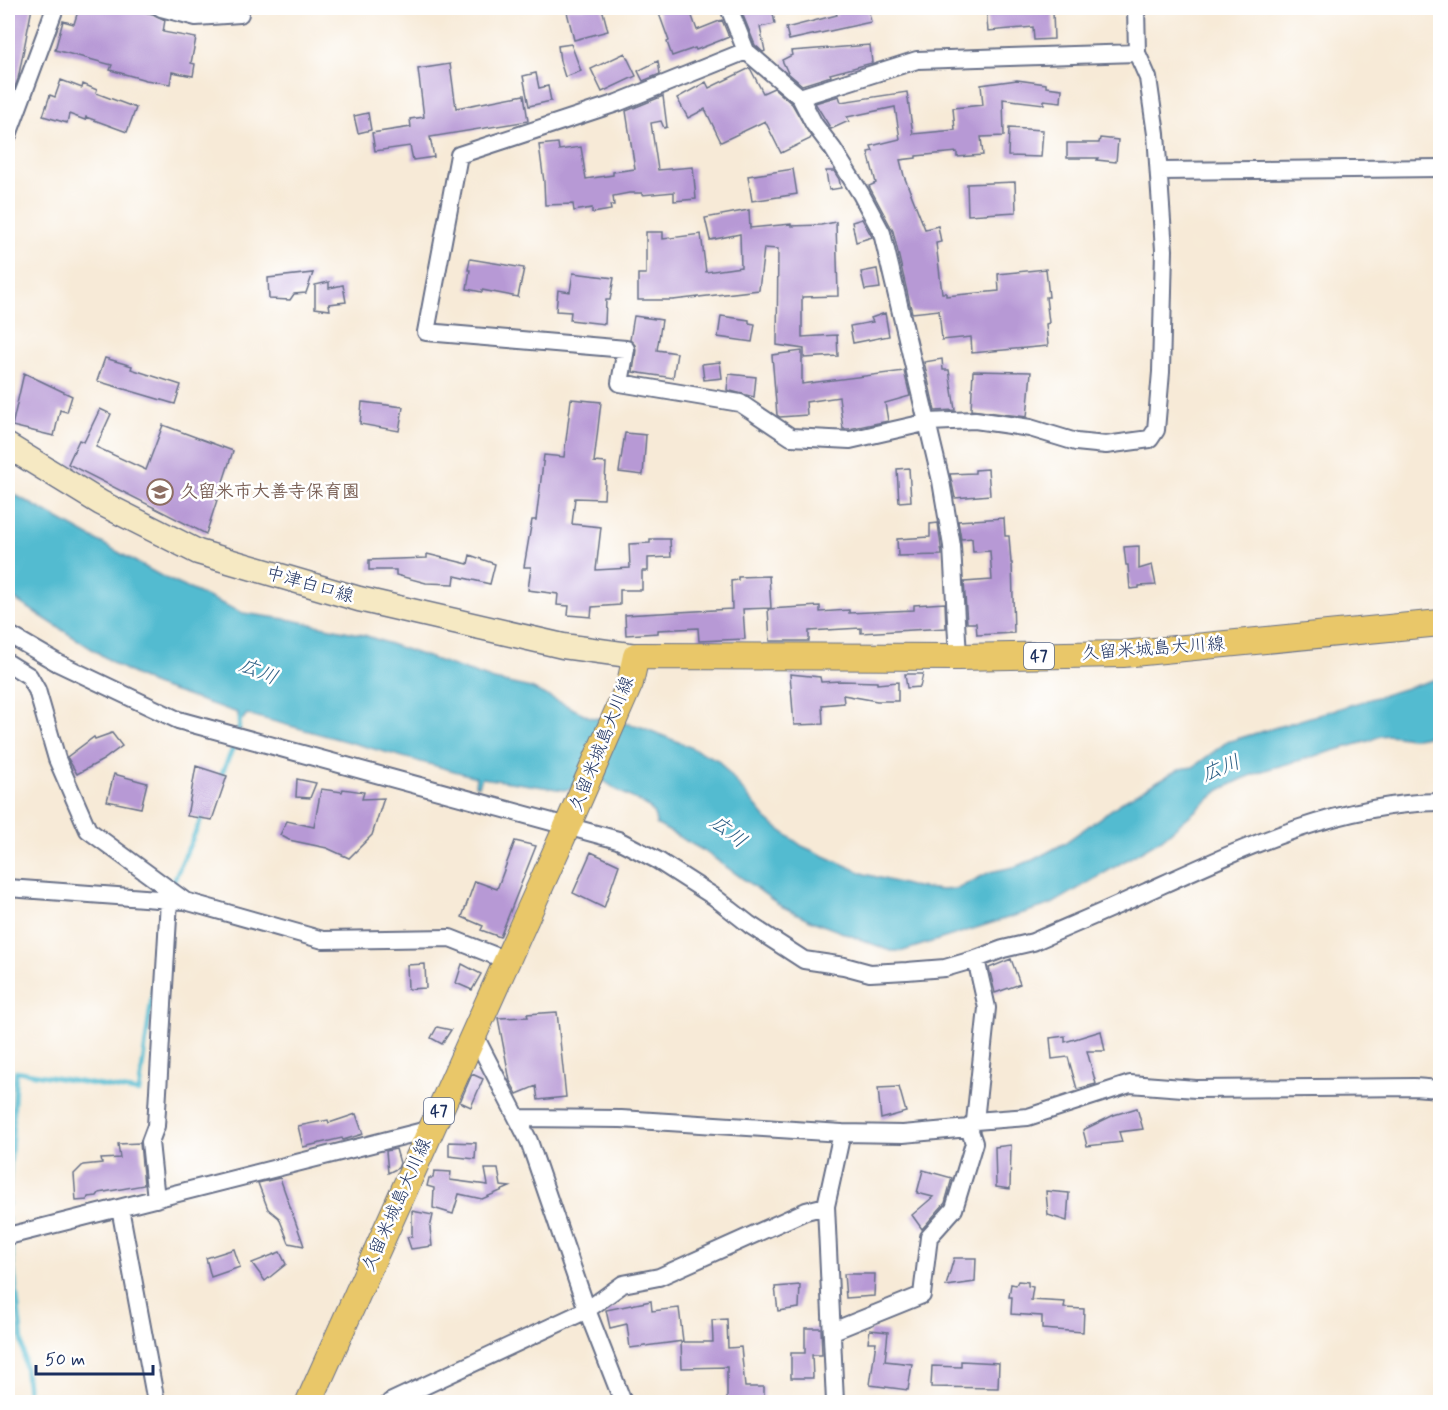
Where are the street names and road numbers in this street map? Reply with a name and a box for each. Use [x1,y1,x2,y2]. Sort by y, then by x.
street label: 中津白口線 [263,561,357,609]
street label: 久留米城島大川線 [1080,632,1226,666]
road number: 47 [1024,643,1054,669]
street label: 久留米城島大川線 [564,673,640,815]
road number: 47 [424,1098,454,1124]
street label: 久留米城島大川線 [357,1134,437,1276]

